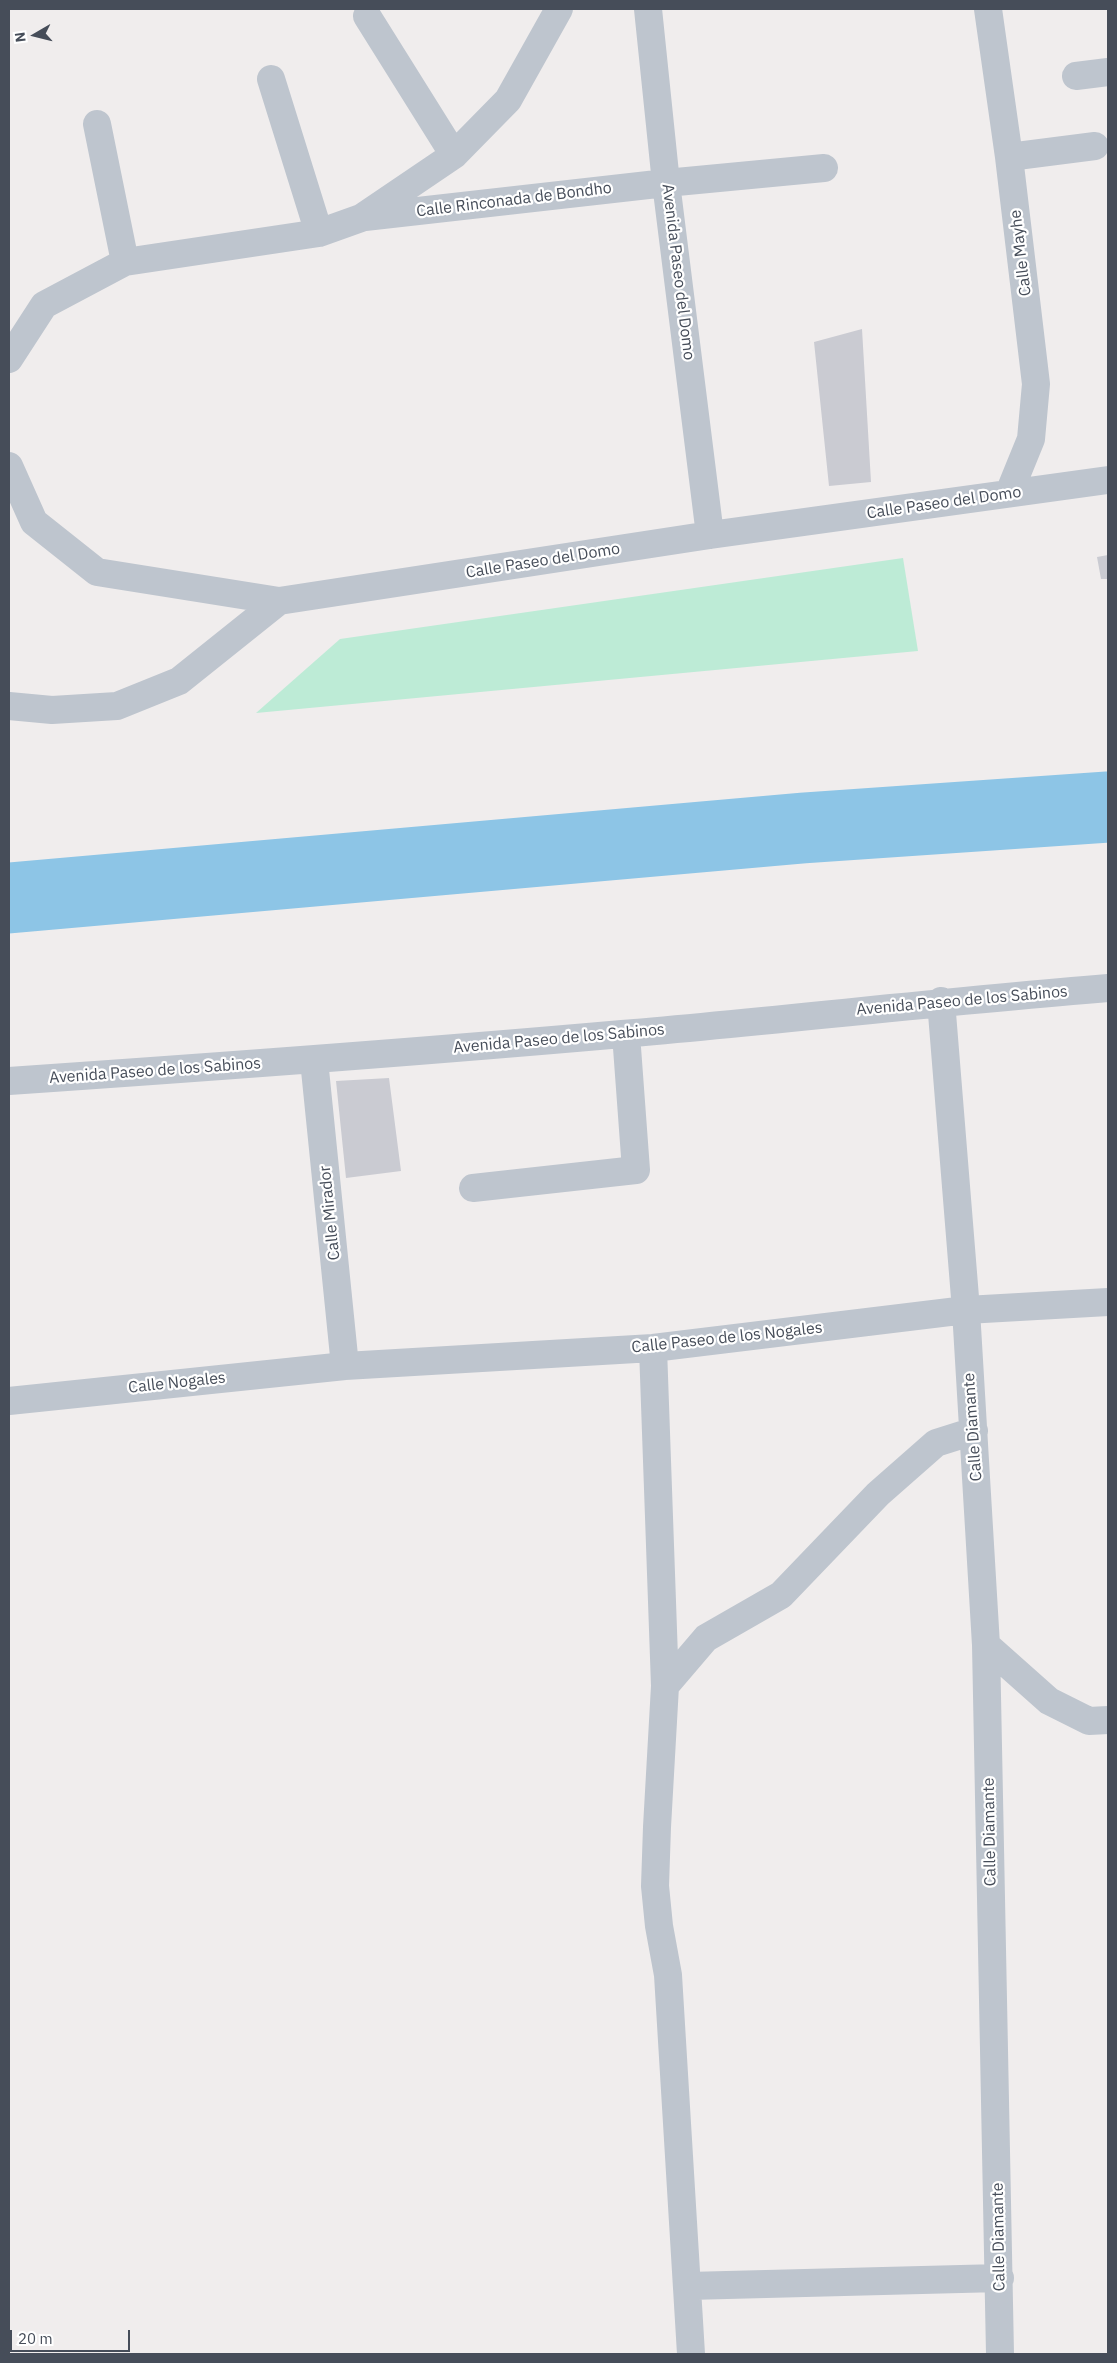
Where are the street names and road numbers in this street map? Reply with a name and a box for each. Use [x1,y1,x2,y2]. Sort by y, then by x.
street label: Calle Rinconada de Bondho [415,178,613,222]
street label: Avenida Paseo del Domo [658,183,698,361]
street label: Calle Mayhe [1006,209,1036,297]
street label: Calle Paseo del Domo [865,483,1023,523]
street label: Calle Paseo del Domo [465,539,621,583]
street label: Avenida Paseo de los Sabinos [855,982,1069,1020]
street label: Avenida Paseo de los Sabinos [452,1020,666,1058]
street label: Avenida Paseo de los Sabinos [48,1054,262,1088]
street label: Calle Mirador [315,1165,345,1261]
street label: Calle Paseo de los Nogales [631,1318,823,1358]
street label: Calle Nogales [127,1368,227,1398]
street label: Calle Diamante [960,1372,986,1482]
street label: Calle Diamante [979,1777,1001,1887]
street label: Calle Diamante [988,2182,1010,2292]

